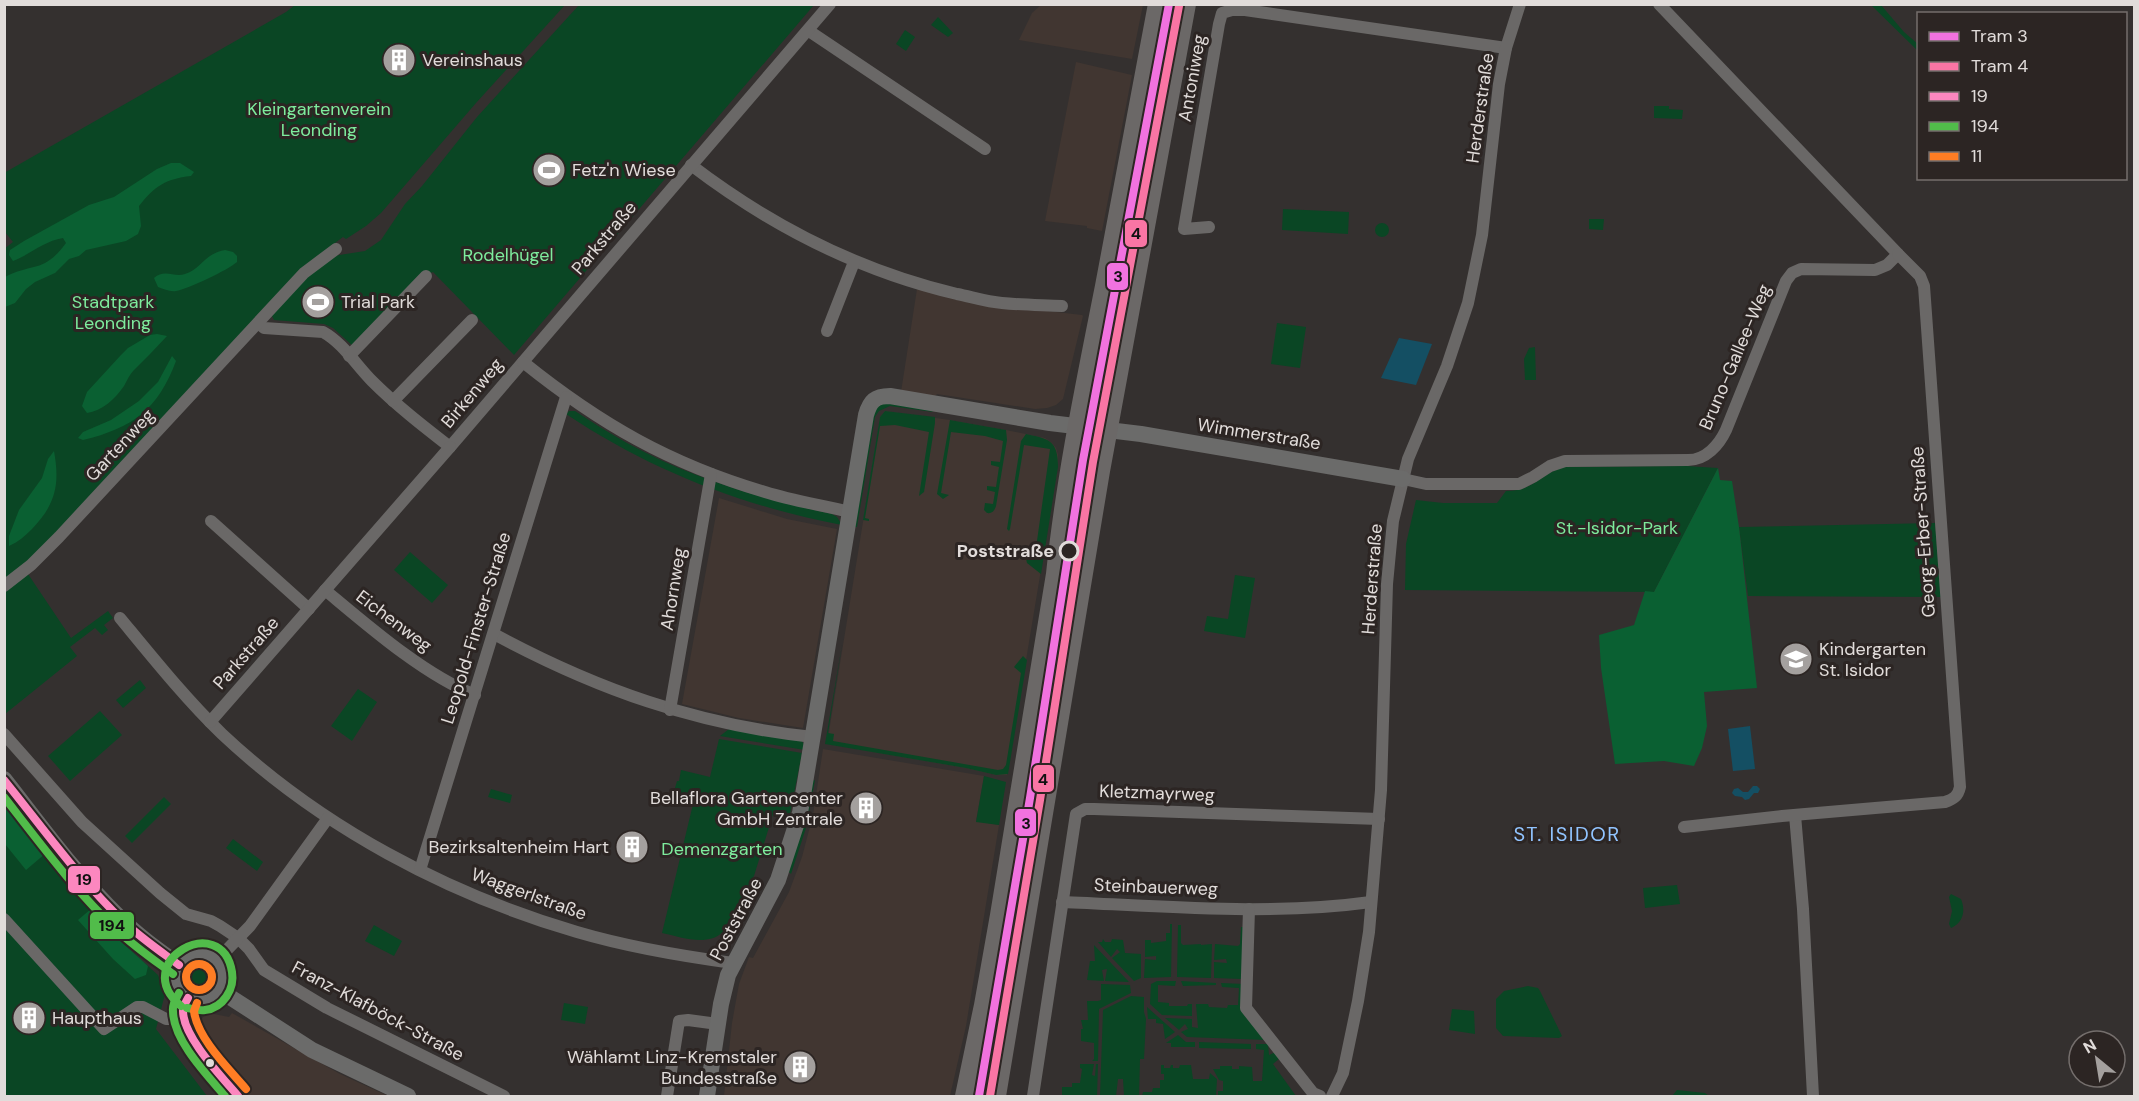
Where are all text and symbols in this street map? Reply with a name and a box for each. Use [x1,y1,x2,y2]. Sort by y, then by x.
legend [1917,12,2127,180]
text: Tram 3 [1971,24,2028,48]
street label: Antoniweg [1173,33,1211,123]
building icon: Vereinshaus [381,42,417,78]
place label: Vereinshaus [422,48,523,72]
street label: Herderstraße [1460,51,1500,165]
text: Tram 4 [1971,54,2028,78]
text: 19 [1971,84,1988,108]
park label: Kleingartenverein Leonding [247,97,391,142]
text: 194 [1971,114,1999,138]
text: 11 [1971,144,1982,168]
sports icon: Fetz'n Wiese [531,152,567,188]
place label: Fetz'n Wiese [572,158,676,182]
street label: Parkstraße [566,196,642,280]
line badge: 4 [1124,219,1148,248]
text: 4 [1131,223,1141,244]
park label: Rodelhügel [463,243,553,267]
line badge: 3 [1106,262,1129,291]
text: 3 [1113,266,1123,287]
street label: Bruno-Gallee-Weg [1693,280,1777,434]
sports icon: Trial Park [300,284,336,320]
park label: Stadtpark Leonding [72,290,154,335]
place label: Trial Park [341,290,415,314]
street label: Birkenweg [436,353,508,433]
street label: Gartenweg [80,404,160,486]
street label: Wimmerstraße [1196,412,1322,456]
street label: Georg-Erber-Straße [1905,446,1941,618]
park label: St.-Isidor-Park [1556,516,1678,540]
street label: Herderstraße [1356,523,1388,635]
street label: Leopold-Finster-Straße [435,529,517,727]
place label: Poststraße [957,539,1054,563]
marker: Poststraße [1059,541,1079,561]
street label: Ahornweg [655,546,691,632]
street label: Eichenweg [351,585,437,657]
street label: Parkstraße [208,612,284,694]
place label: Kindergarten St. Isidor [1819,637,1926,682]
school or university icon: Kindergarten St. Isidor [1778,641,1814,677]
line badge: 4 [1032,764,1055,793]
text: 4 [1038,769,1048,790]
street label: Kletzmayrweg [1099,779,1215,807]
place label: Bellaflora Gartencenter GmbH Zentrale [650,786,843,831]
building icon: Bellaflora Gartencenter GmbH Zentrale [848,790,884,826]
line badge: 3 [1014,808,1037,837]
text: 3 [1021,813,1031,834]
district label: ST. ISIDOR [1513,821,1621,847]
building icon: Bezirksaltenheim Hart [614,829,650,865]
place label: Bezirksaltenheim Hart [428,835,609,859]
park label: Demenzgarten [661,837,783,861]
street label: Waggerlstraße [468,862,590,926]
line badge: 19 [67,865,101,894]
text: 19 [76,869,92,890]
street label: Poststraße [704,873,768,965]
street label: Steinbauerweg [1094,873,1218,901]
line badge: 194 [89,911,135,940]
text: 194 [99,915,125,936]
street label: Franz-Klafböck-Straße [288,955,468,1067]
building icon: Haupthaus [11,1000,47,1036]
place label: Haupthaus [52,1006,142,1030]
north arrow [2067,1029,2127,1089]
text: N [2079,1034,2100,1058]
place label: Wählamt Linz-Kremstaler Bundesstraße [567,1045,777,1090]
building icon: Wählamt Linz-Kremstaler Bundesstraße [782,1049,818,1085]
unlabelled marker [204,1057,216,1069]

